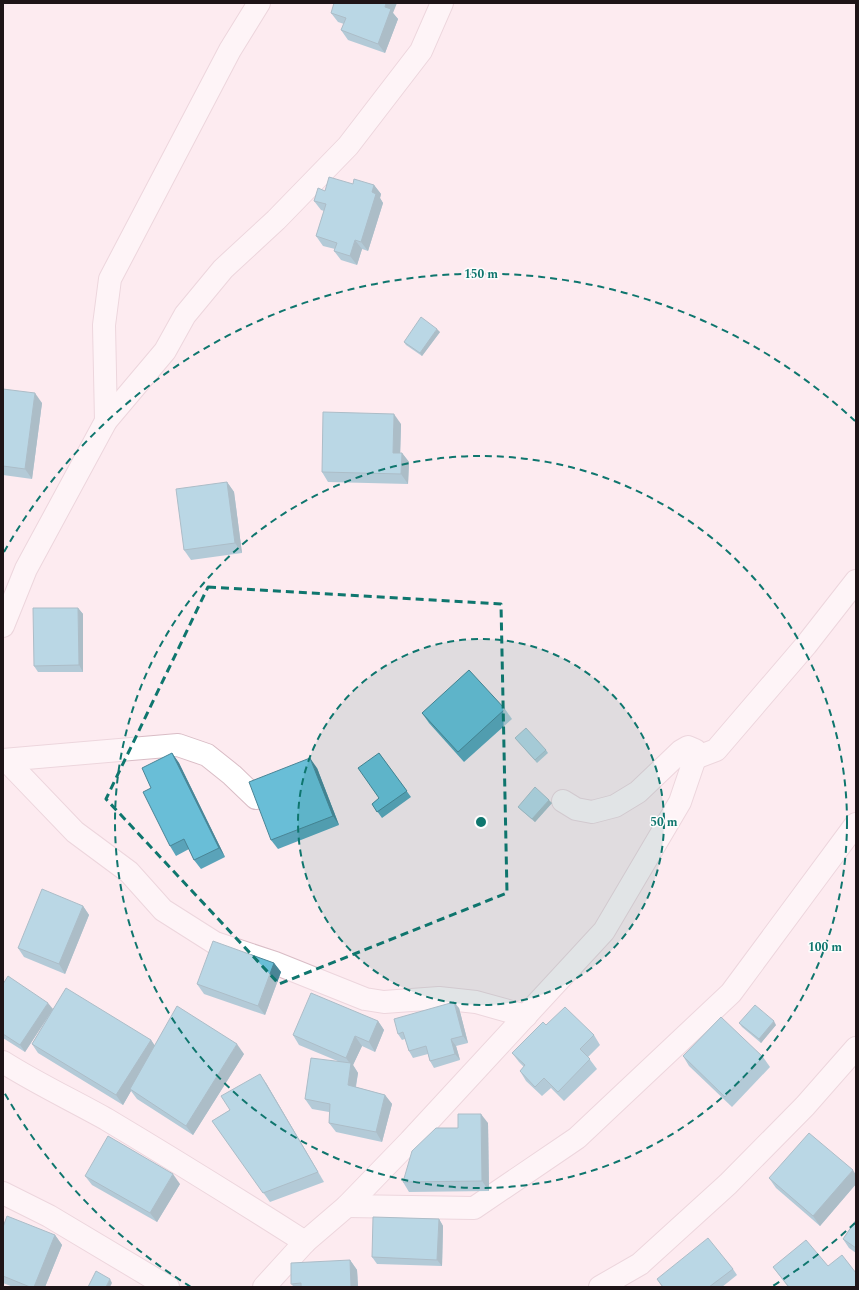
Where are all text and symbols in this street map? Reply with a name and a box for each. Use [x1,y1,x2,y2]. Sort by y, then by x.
text: 150 m [464,265,498,284]
text: 50 m [650,813,678,832]
centre of rings [474,815,488,829]
text: 100 m [808,938,842,957]

